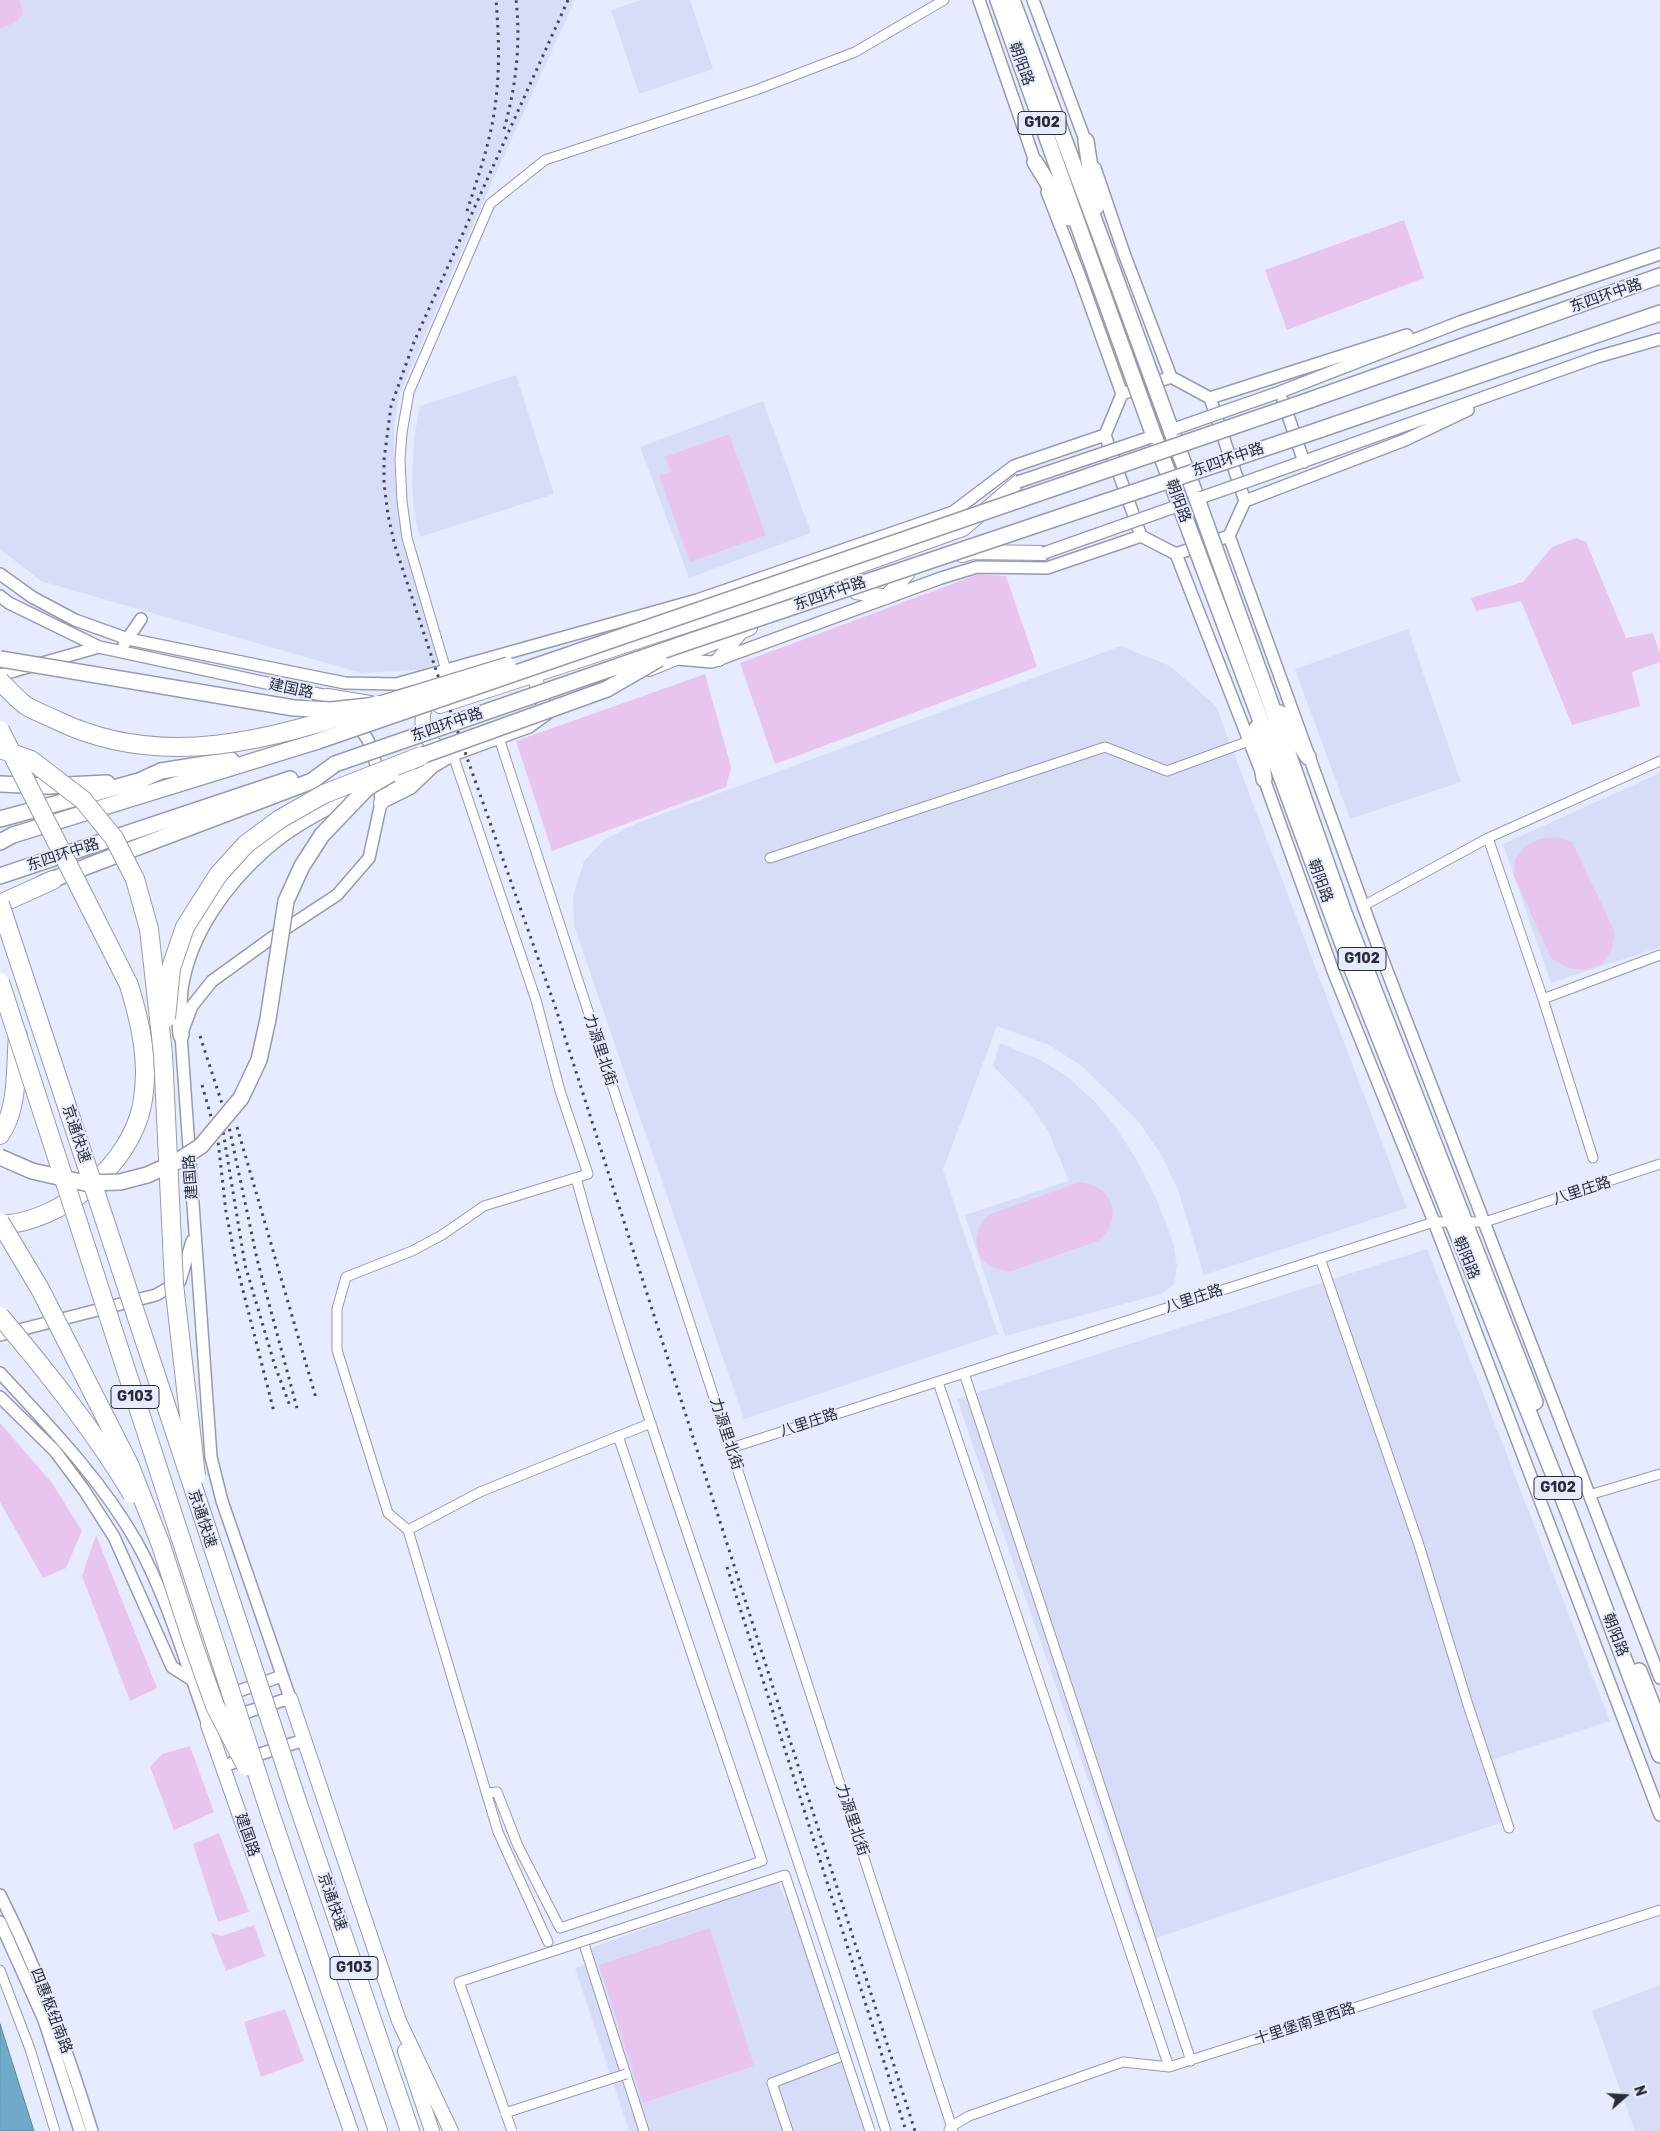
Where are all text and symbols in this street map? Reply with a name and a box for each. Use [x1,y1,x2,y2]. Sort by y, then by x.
street label: 朝阳路 [1005,40,1037,88]
road number: G102 [1018,112,1066,134]
street label: 东四环中路 [1568,275,1644,317]
street label: 东四环中路 [1190,439,1266,481]
street label: 朝阳路 [1162,477,1194,525]
street label: 东四环中路 [792,573,868,615]
street label: 建国路 [267,676,315,702]
street label: 东四环中路 [409,704,485,746]
street label: 东四环中路 [25,835,101,875]
street label: 朝阳路 [1304,857,1336,905]
road number: G102 [1338,948,1386,971]
street label: 力源里北街 [580,1012,620,1088]
street label: 京通快速 [58,1103,94,1165]
street label: 建国路 [180,1154,202,1200]
street label: 八里庄路 [1551,1173,1613,1209]
street label: 朝阳路 [1449,1234,1483,1282]
street label: 八里庄路 [1163,1281,1225,1317]
road number: G103 [111,1385,159,1408]
street label: 力源里北街 [706,1396,746,1472]
street label: 八里庄路 [778,1405,840,1441]
road number: G102 [1534,1476,1582,1500]
street label: 京通快速 [184,1488,220,1550]
street label: 朝阳路 [1599,1611,1631,1659]
street label: 力源里北街 [832,1782,872,1858]
street label: 建国路 [231,1811,263,1859]
street label: 京通快速 [314,1871,350,1933]
road number: G103 [330,1956,378,1980]
street label: 四惠枢纽南路 [26,1966,76,2056]
street label: 十里堡南里西路 [1252,1999,1358,2049]
north arrow [1600,2071,1650,2121]
text: N [1630,2083,1649,2098]

